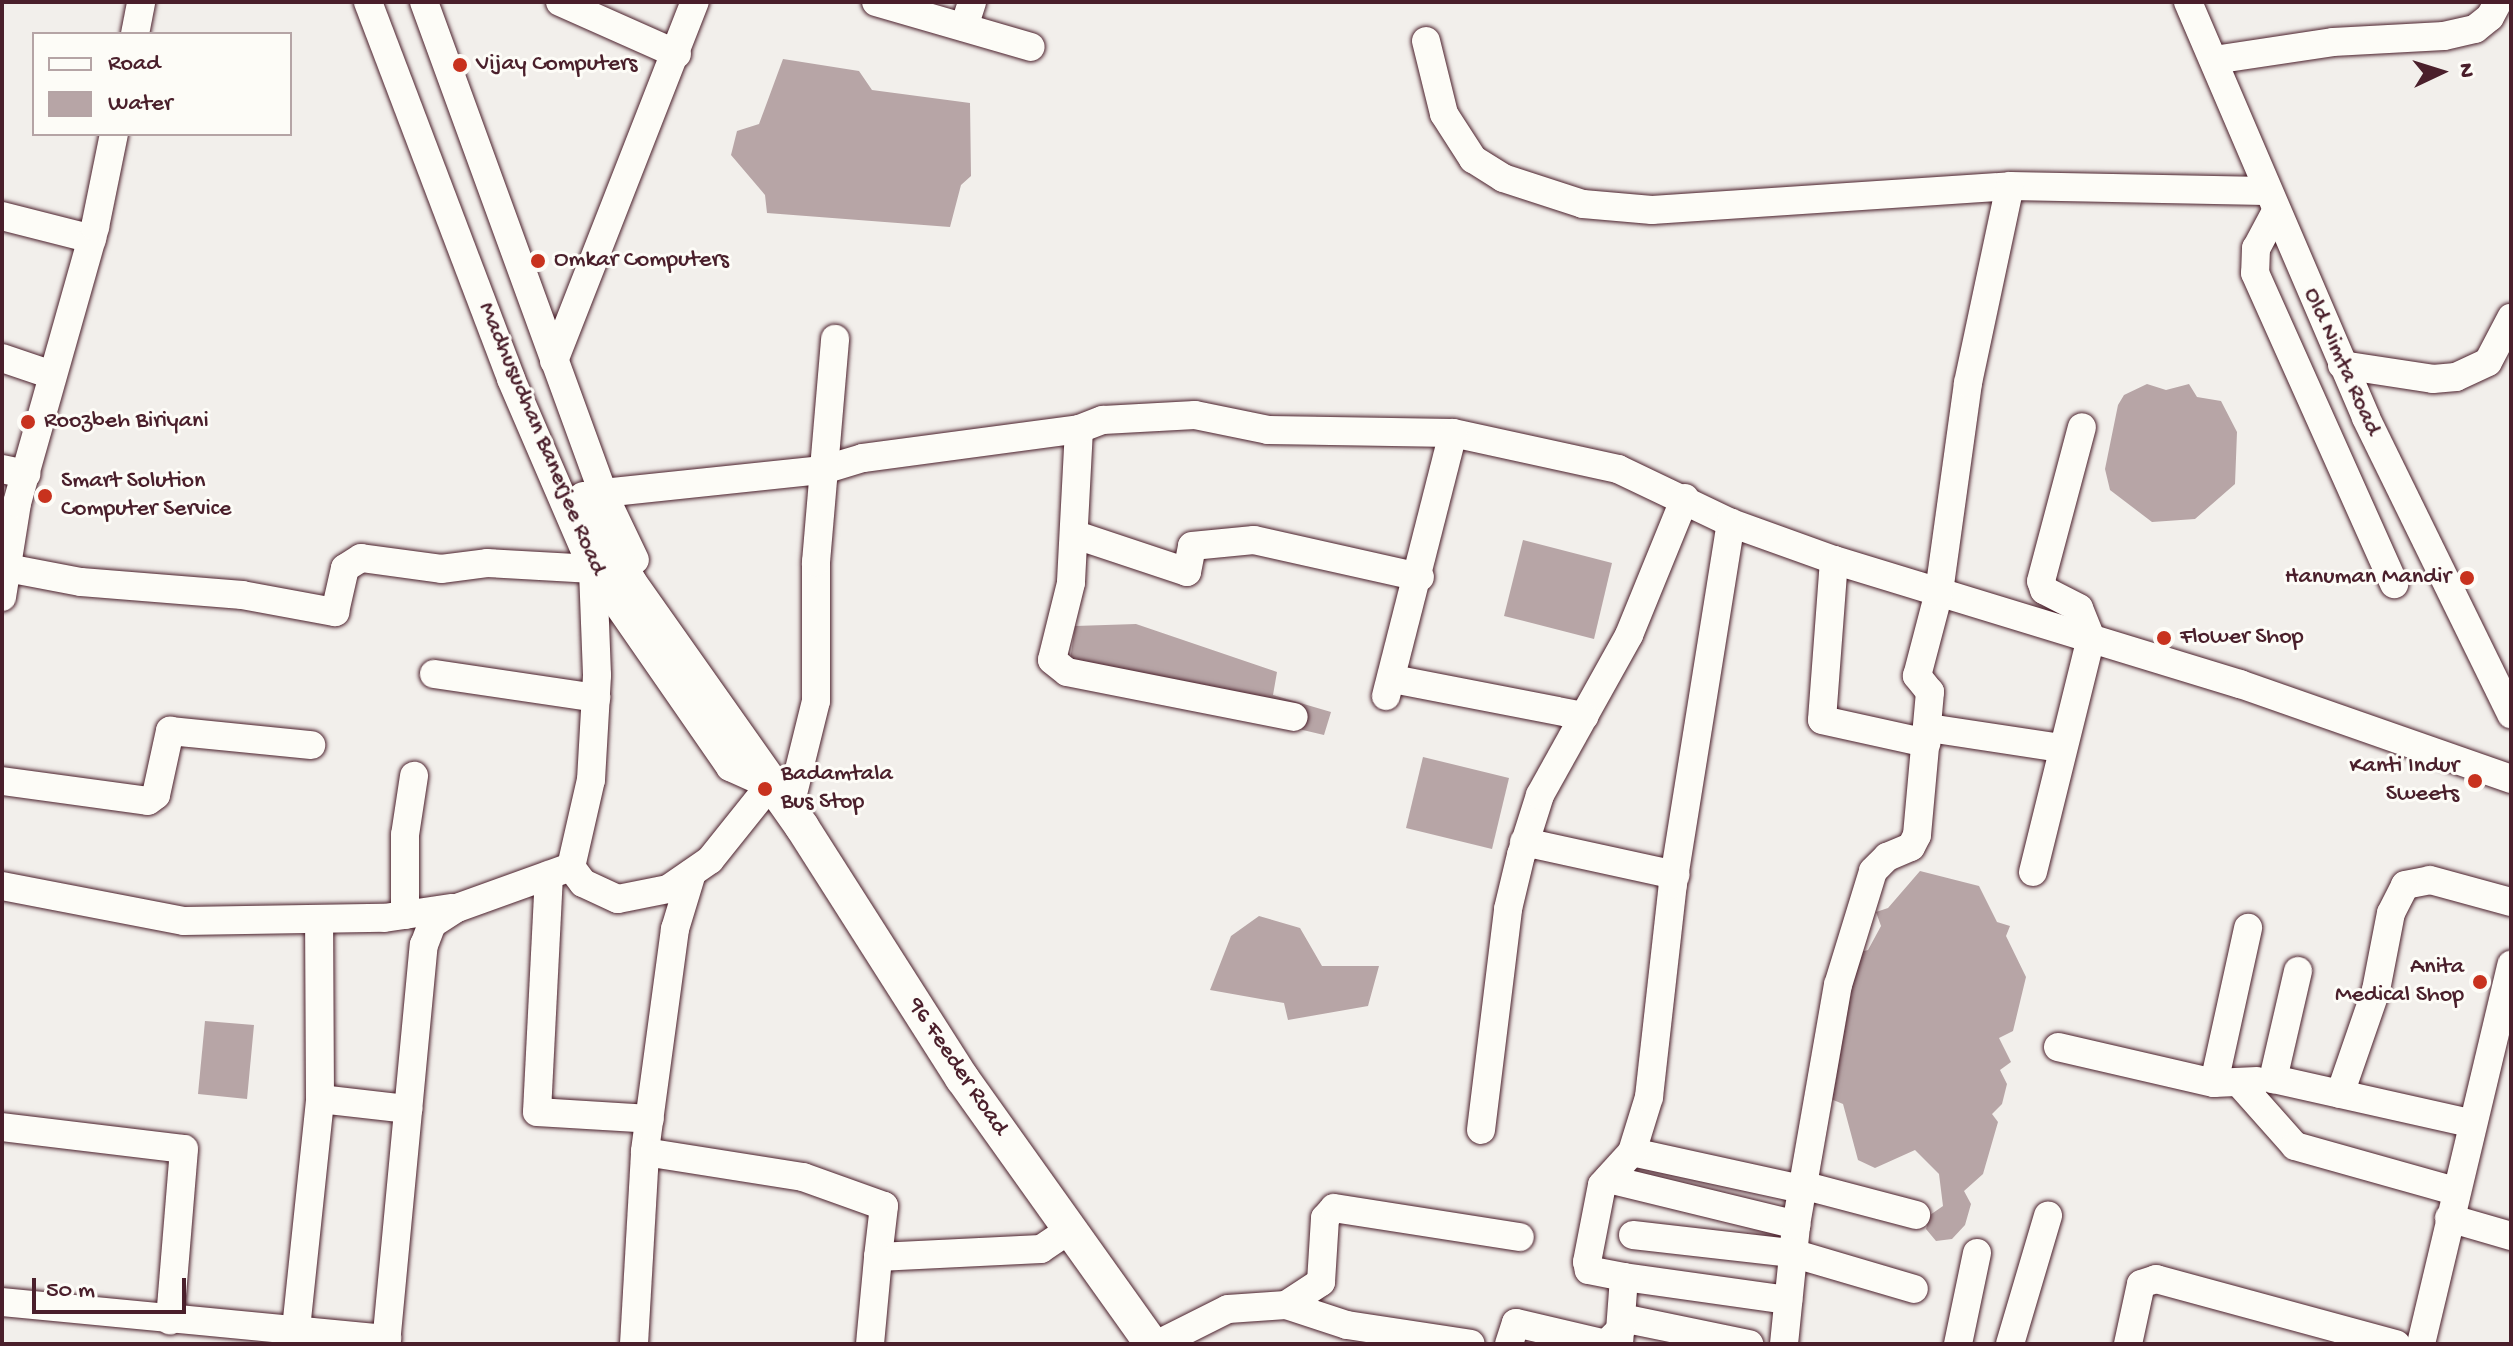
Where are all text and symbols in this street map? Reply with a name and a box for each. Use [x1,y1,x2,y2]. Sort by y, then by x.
legend [32,32,292,136]
north arrow [2401,32,2481,112]
text: Road [108,50,160,79]
place label: Vijay Computers [476,51,637,79]
marker: Vijay Computers [451,56,469,74]
text: N [2451,62,2478,78]
text: Water [108,90,172,119]
place label: Omkar Computers [554,247,729,275]
marker: Omkar Computers [529,252,547,270]
street label: Old Nimta Road [2296,284,2386,440]
street label: Madhusudhan Banerjee Road [470,298,612,580]
place label: Roozbeh Biriyani [44,408,209,436]
marker: Roozbeh Biriyani [19,413,37,431]
place label: Smart Solution Computer Service [61,468,231,524]
marker: Smart Solution Computer Service [36,487,54,505]
place label: Hanuman Mandir [2285,564,2451,592]
marker: Hanuman Mandir [2458,569,2476,587]
place label: Flower Shop [2180,624,2303,652]
marker: Flower Shop [2155,629,2173,647]
place label: Kanti Indur Sweets [2349,753,2459,809]
place label: Badamtala Bus Stop [781,761,893,817]
marker: Kanti Indur Sweets [2466,772,2484,790]
marker: Badamtala Bus Stop [756,780,774,798]
place label: Anita Medical Shop [2335,954,2464,1010]
marker: Anita Medical Shop [2471,973,2489,991]
street label: 96 Feeder Road [900,993,1014,1141]
scale bar [36,1262,190,1312]
text: 50 m [46,1277,95,1306]

